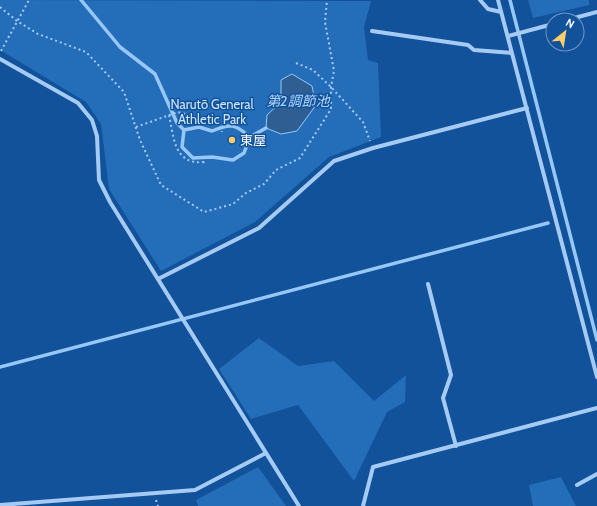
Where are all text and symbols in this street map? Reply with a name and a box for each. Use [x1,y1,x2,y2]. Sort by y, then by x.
north arrow [545,12,585,52]
text: N [563,15,577,31]
water label: 第2調節池 [267,92,331,110]
park label: Narutō General Athletic Park [170,96,254,127]
place label: 東屋 [240,132,266,148]
marker: 東屋 [227,135,237,145]

